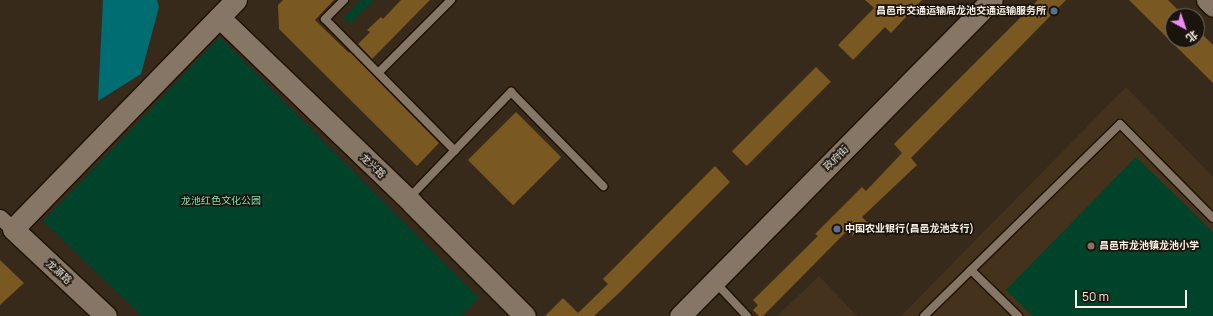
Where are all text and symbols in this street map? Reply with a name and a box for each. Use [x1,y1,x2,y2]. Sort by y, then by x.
place label: 昌邑市交通运输局龙池交通运输服务所 [876,5,1046,17]
marker: 昌邑市交通运输局龙池交通运输服务所 [1049,6,1059,16]
north arrow [1165,8,1205,48]
text: 北 [1183,28,1201,46]
street label: 政府街 [821,143,851,173]
street label: 龙兴路 [358,151,388,181]
park label: 龙池红色文化公园 [181,195,261,207]
place label: 中国农业银行(昌邑龙池支行) [845,223,974,235]
marker: 中国农业银行(昌邑龙池支行) [832,224,842,234]
place label: 昌邑市龙池镇龙池小学 [1099,240,1199,252]
marker: 昌邑市龙池镇龙池小学 [1086,241,1096,251]
street label: 龙源路 [44,257,74,287]
scale bar [1077,282,1189,308]
text: 50 m [1082,288,1109,305]

